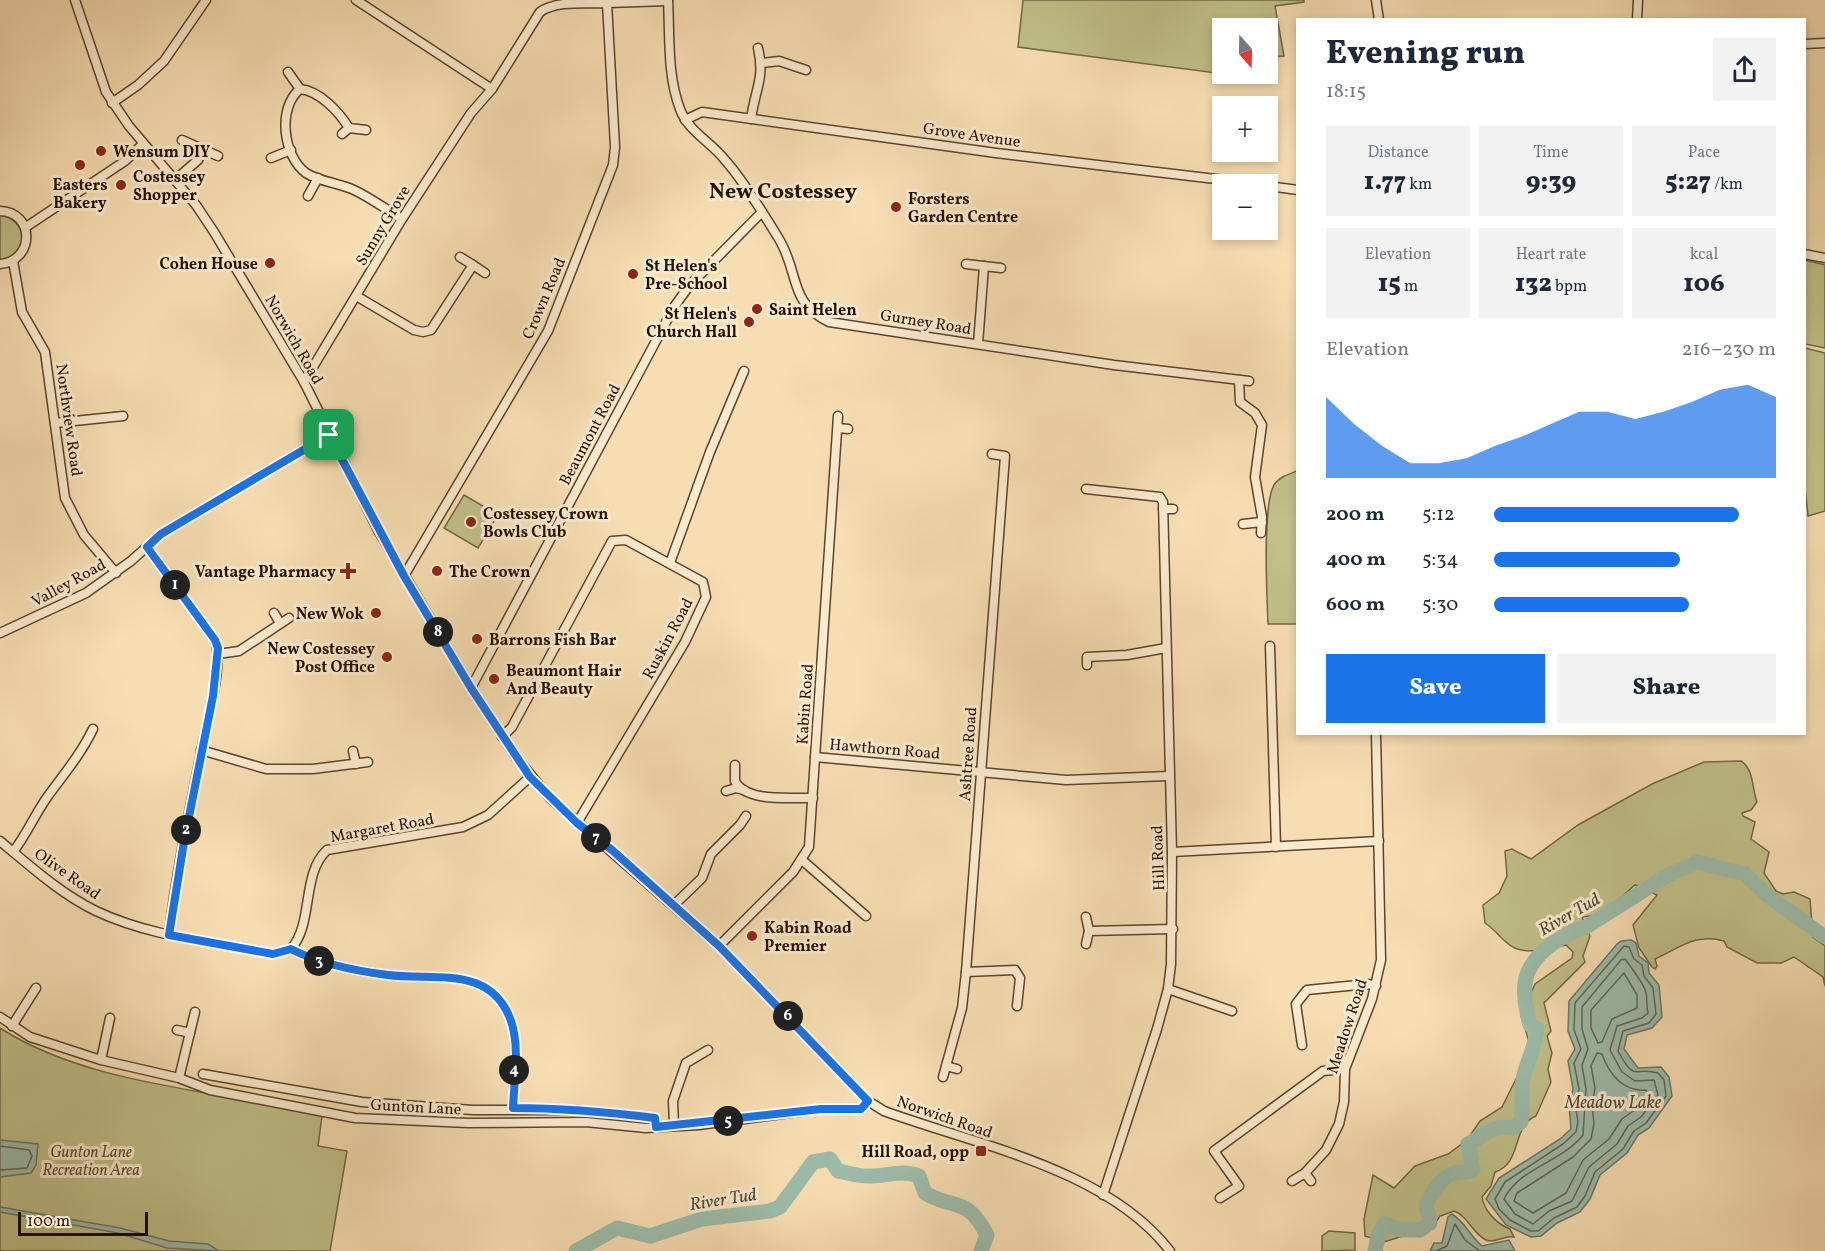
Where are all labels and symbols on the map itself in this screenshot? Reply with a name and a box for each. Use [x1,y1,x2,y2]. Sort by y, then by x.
north arrow [1212,18,1278,84]
street label: Grove Avenue [922,118,1022,154]
place label: Wensum DIY [113,142,210,164]
marker: Wensum DIY [94,144,108,158]
marker: Easters Bakery [73,158,87,172]
place label: Costessey Shopper [133,167,206,207]
place label: Easters Bakery [52,175,108,215]
district label: New Costessey [709,177,858,208]
marker: Costessey Shopper [114,178,128,192]
street label: Sunny Grove [351,182,416,270]
place label: Forsters Garden Centre [908,189,1018,229]
marker: Forsters Garden Centre [889,200,903,214]
place label: Cohen House [160,254,258,276]
street label: Crown Road [518,255,572,343]
marker: Cohen House [263,256,277,270]
place label: St Helen's Pre-School [645,256,728,296]
marker: St Helen's Pre-School [626,267,640,281]
street label: Norwich Road [259,291,328,389]
place label: Saint Helen [769,300,857,322]
marker: Saint Helen [750,302,764,316]
place label: St Helen's Church Hall [646,304,738,344]
street label: Gurney Road [879,305,973,341]
marker: St Helen's Church Hall [742,315,756,329]
street label: Northview Road [49,363,87,478]
street label: Beaumont Road [555,380,627,489]
pin [303,409,354,460]
place label: Costessey Crown Bowls Club [483,504,609,544]
marker: Costessey Crown Bowls Club [464,515,478,529]
street label: Valley Road [28,554,110,613]
place label: Vantage Pharmacy [195,562,336,584]
place label: The Crown [449,562,531,584]
marker: Vantage Pharmacy [341,564,355,578]
marker: The Crown [430,564,444,578]
pin: 1 [160,570,190,600]
street label: Ruskin Road [638,594,699,683]
place label: New Wok [296,604,364,626]
marker: New Wok [369,606,383,620]
pin: 8 [423,617,453,647]
place label: Barrons Fish Bar [489,630,617,652]
marker: Barrons Fish Bar [470,632,484,646]
place label: New Costessey Post Office [267,639,375,679]
marker: New Costessey Post Office [380,650,394,664]
place label: Beaumont Hair And Beauty [506,661,622,701]
street label: Kabin Road [792,663,820,745]
marker: Beaumont Hair And Beauty [487,672,501,686]
street label: Ashtree Road [955,706,983,802]
street label: Hawthorn Road [828,734,941,766]
street label: Margaret Road [329,809,436,849]
pin: 2 [171,815,201,845]
pin: 7 [581,823,611,853]
street label: Hill Road [1147,825,1171,891]
street label: Olive Road [29,844,104,906]
water label: River Tud [1534,887,1606,943]
place label: Kabin Road Premier [764,918,852,958]
marker: Kabin Road Premier [745,929,759,943]
pin: 3 [304,946,334,976]
street label: Meadow Road [1322,976,1374,1077]
pin: 6 [773,1001,803,1031]
pin: 4 [499,1055,529,1085]
street label: Norwich Road [894,1091,995,1145]
water label: Meadow Lake [1564,1091,1662,1116]
street label: Gunton Lane [370,1095,462,1121]
pin: 5 [713,1106,743,1136]
park label: Gunton Lane Recreation Area [42,1142,140,1182]
place label: Hill Road, opp [861,1142,969,1164]
marker: Hill Road, opp [974,1144,988,1158]
water label: River Tud [688,1183,759,1218]
scale bar [18,1209,148,1236]

